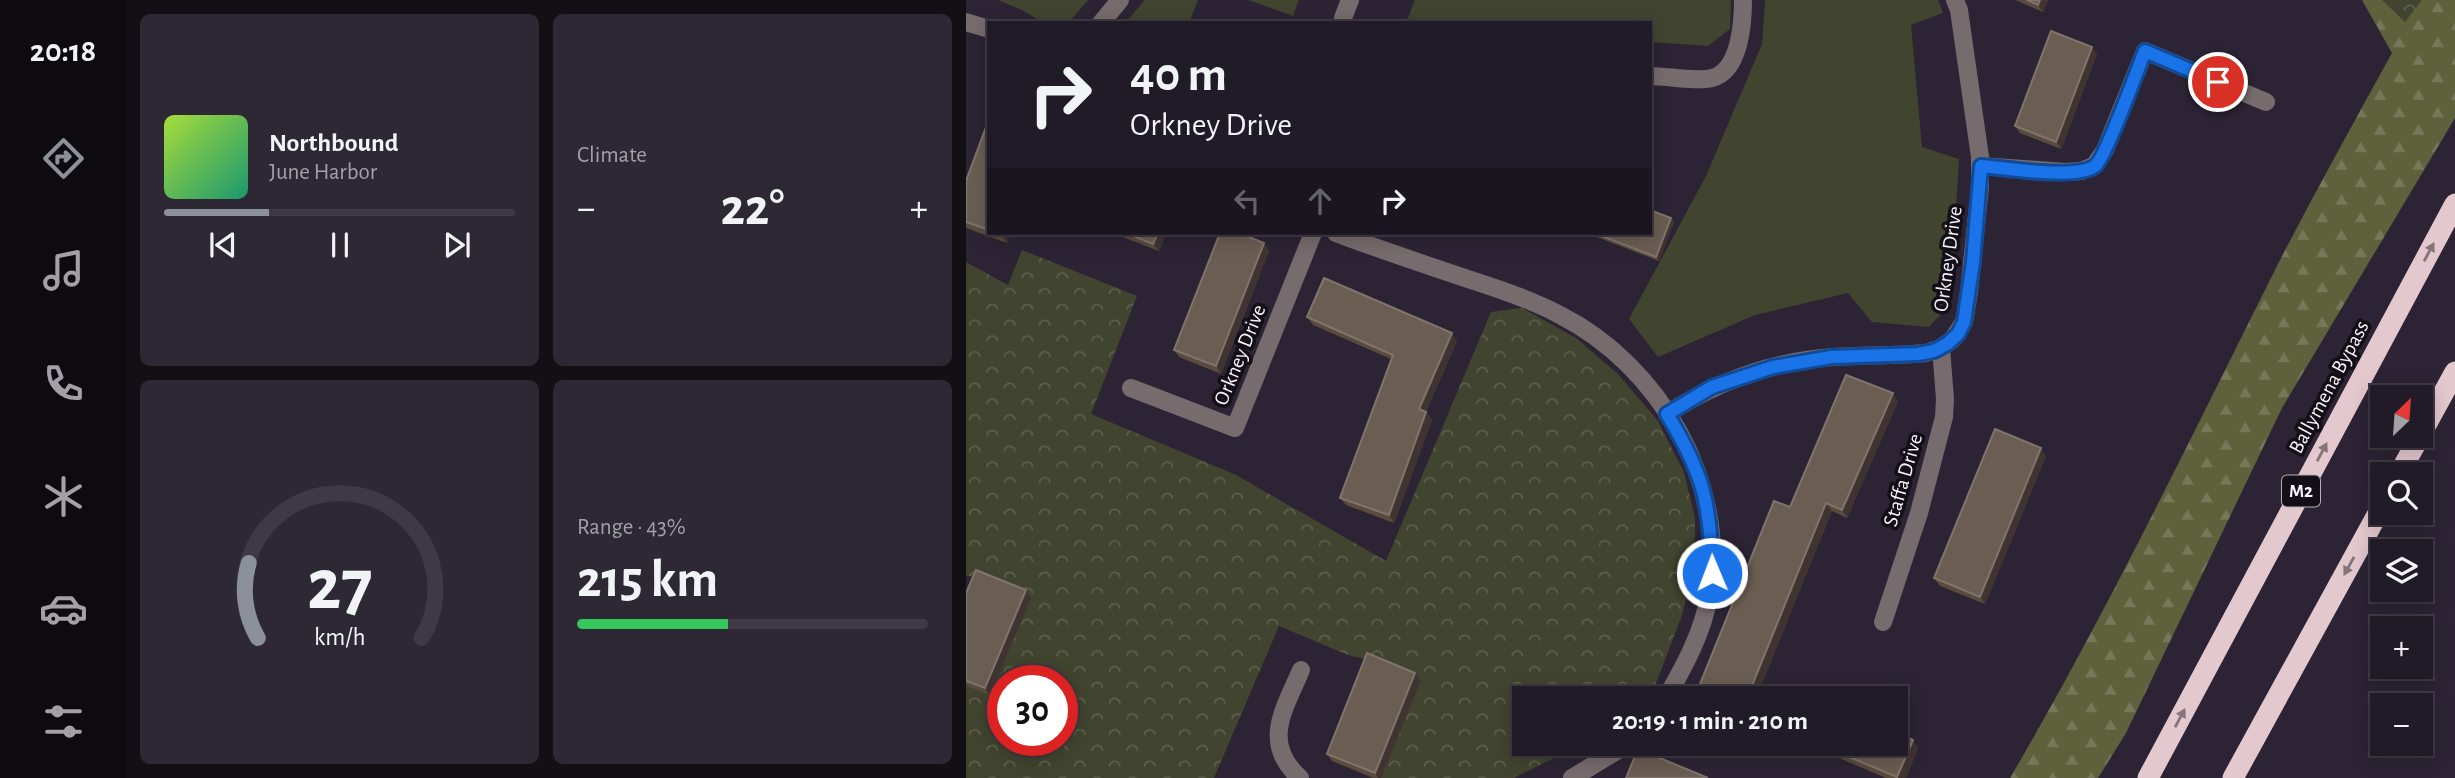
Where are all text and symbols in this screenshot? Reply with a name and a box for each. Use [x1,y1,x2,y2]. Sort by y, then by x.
text: 20:18 [30,35,96,67]
icon: right [1015,49,1106,140]
text: 40 m [1130,51,1227,100]
pin [2188,52,2248,112]
icon: arrive [2199,63,2237,101]
text: Orkney Drive [1130,109,1292,141]
text: Northbound [269,130,398,156]
icon: directions [39,134,88,183]
text: Climate [577,144,647,167]
text: June Harbor [269,161,377,184]
text: 22° [720,182,785,234]
icon: left [1228,182,1266,220]
icon: ahead [1301,182,1339,220]
icon: right [1374,182,1412,220]
text: − [577,190,595,228]
text: + [910,190,928,228]
street label: Orkney Drive [1930,205,1966,313]
icon: previous [204,226,242,264]
icon: pause [321,226,359,264]
icon: next [438,226,476,264]
one-way arrow [2424,242,2435,262]
icon: music [39,246,88,295]
street label: Orkney Drive [1210,302,1270,408]
street label: Ballymena Bypass [2285,317,2373,457]
icon: phone [39,359,88,408]
north arrow [2370,385,2432,448]
map controls [2370,385,2433,756]
street label: Staffa Drive [1880,431,1926,529]
one-way arrow [2316,443,2328,462]
button: search [2370,462,2433,525]
icon: climate [39,472,88,521]
road number: M2 [2282,476,2320,506]
text: Range · 43% [577,516,686,539]
position arrow [1675,536,1749,610]
button: layers [2370,539,2433,602]
text: 27 [307,550,372,623]
text: 215 km [577,554,718,606]
one-way arrow [2343,556,2355,576]
icon: car [39,584,88,633]
button: + [2370,616,2433,679]
text: km/h [314,625,365,650]
speed limit sign: 30 [987,665,1078,756]
button: − [2370,693,2433,756]
icon: filters [39,697,88,746]
text: 20:19 · 1 min · 210 m [1612,708,1808,734]
one-way arrow [2174,708,2186,728]

